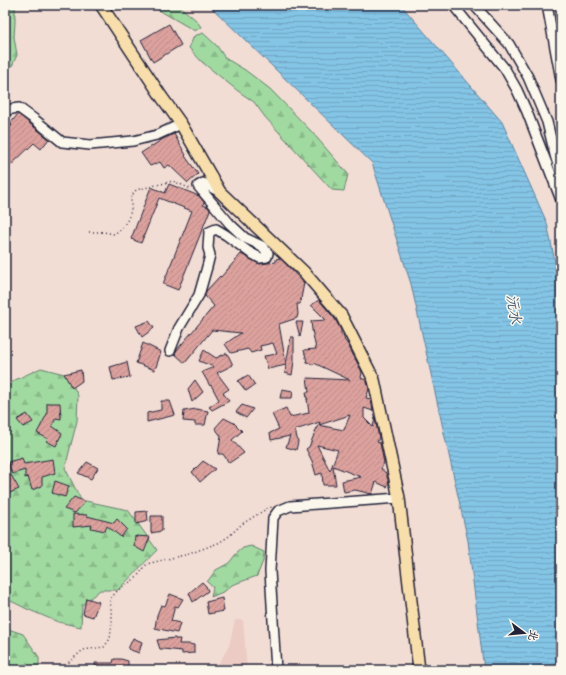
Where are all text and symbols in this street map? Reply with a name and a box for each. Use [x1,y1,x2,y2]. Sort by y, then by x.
water label: 沅水 [502,293,525,326]
north arrow [504,613,544,653]
text: 北 [525,629,541,643]

